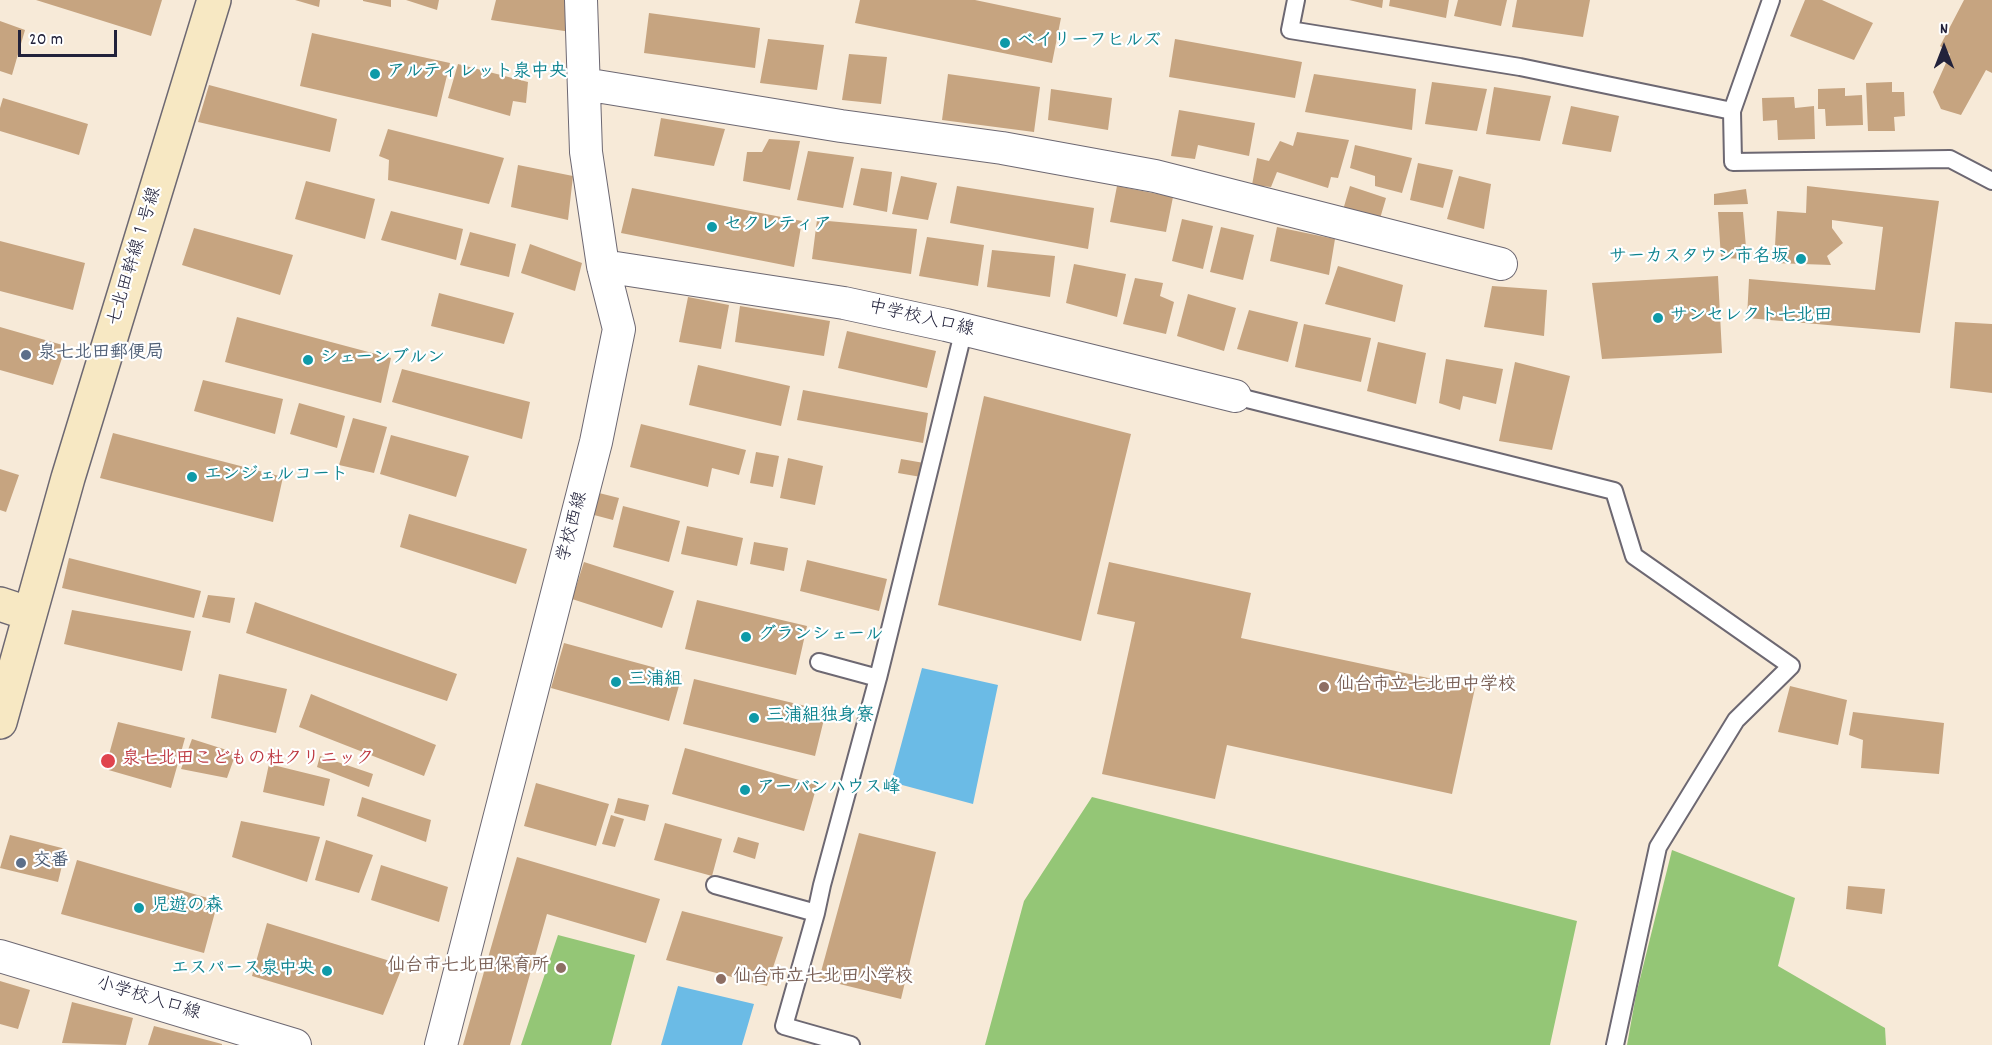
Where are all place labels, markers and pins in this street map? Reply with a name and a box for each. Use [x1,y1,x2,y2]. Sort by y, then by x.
place label: ベイリーフヒルズ [1017,32,1161,54]
marker: ベイリーフヒルズ [998,36,1012,50]
place label: アルティレット泉中央 [387,63,567,85]
marker: アルティレット泉中央 [368,67,382,81]
place label: セクレティア [724,216,832,238]
marker: セクレティア [705,220,719,234]
place label: サーカスタウン市名坂 [1609,248,1789,270]
marker: サーカスタウン市名坂 [1794,252,1808,266]
place label: サンセレクト七北田 [1670,307,1832,329]
marker: サンセレクト七北田 [1651,311,1665,325]
place label: 泉七北田郵便局 [38,344,164,366]
marker: 泉七北田郵便局 [19,348,33,362]
place label: シェーンブルン [320,349,445,371]
marker: シェーンブルン [301,353,315,367]
place label: エンジェルコート [204,466,348,488]
marker: エンジェルコート [185,470,199,484]
place label: グランシェール [758,626,883,648]
marker: グランシェール [739,630,753,644]
place label: 三浦組 [628,671,682,693]
marker: 三浦組 [609,675,623,689]
place label: 仙台市立七北田中学校 [1336,676,1516,698]
marker: 仙台市立七北田中学校 [1317,680,1331,694]
place label: 三浦組独身寮 [766,707,874,729]
marker: 三浦組独身寮 [747,711,761,725]
place label: 泉七北田こどもの杜クリニック [122,750,374,772]
marker: 泉七北田こどもの杜クリニック [99,752,117,770]
place label: アーバンハウス峰 [757,779,900,801]
marker: アーバンハウス峰 [738,783,752,797]
place label: 交番 [33,852,69,874]
marker: 交番 [14,856,28,870]
place label: 児遊の森 [151,897,223,919]
marker: 児遊の森 [132,901,146,915]
place label: 仙台市七北田保育所 [387,957,549,979]
place label: エスパース泉中央 [171,960,315,982]
marker: 仙台市七北田保育所 [554,961,568,975]
marker: エスパース泉中央 [320,964,334,978]
place label: 仙台市立七北田小学校 [733,968,913,990]
marker: 仙台市立七北田小学校 [714,972,728,986]

